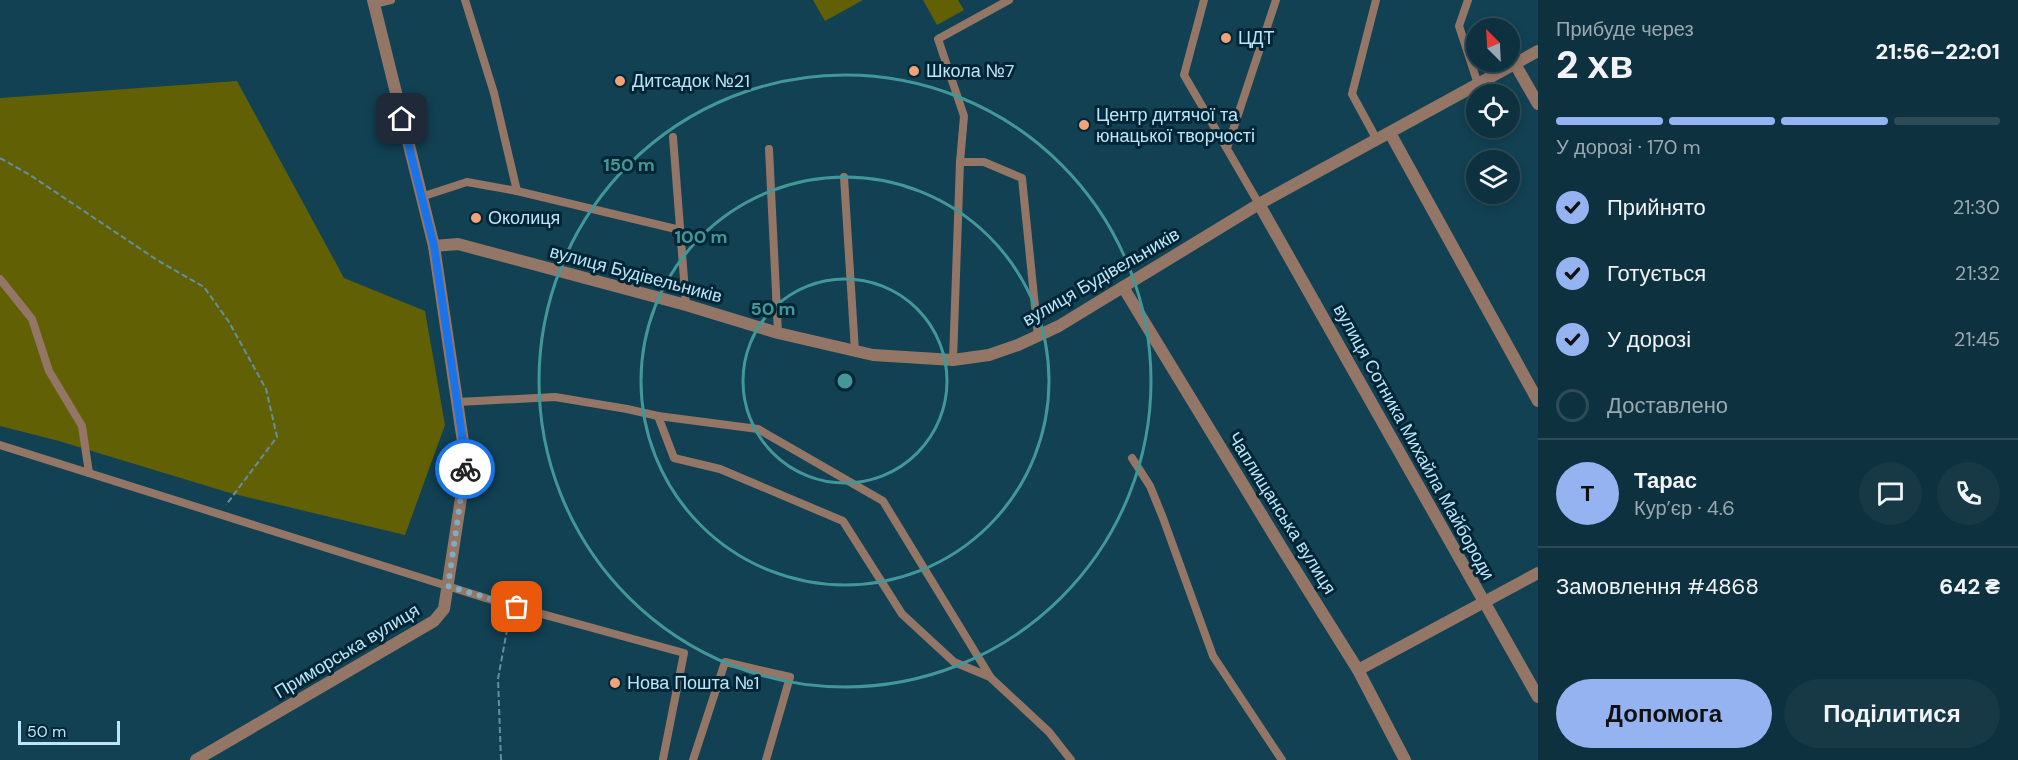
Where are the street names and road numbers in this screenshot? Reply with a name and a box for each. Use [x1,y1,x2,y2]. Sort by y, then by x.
street label: вулиця Будівельників [1018,222,1184,332]
street label: вулиця Будівельників [547,239,725,309]
street label: вулиця Сотника Михайла Майбороди [1328,300,1500,584]
street label: Чаплищанська вулиця [1222,427,1342,599]
street label: Приморська вулиця [270,598,424,704]

